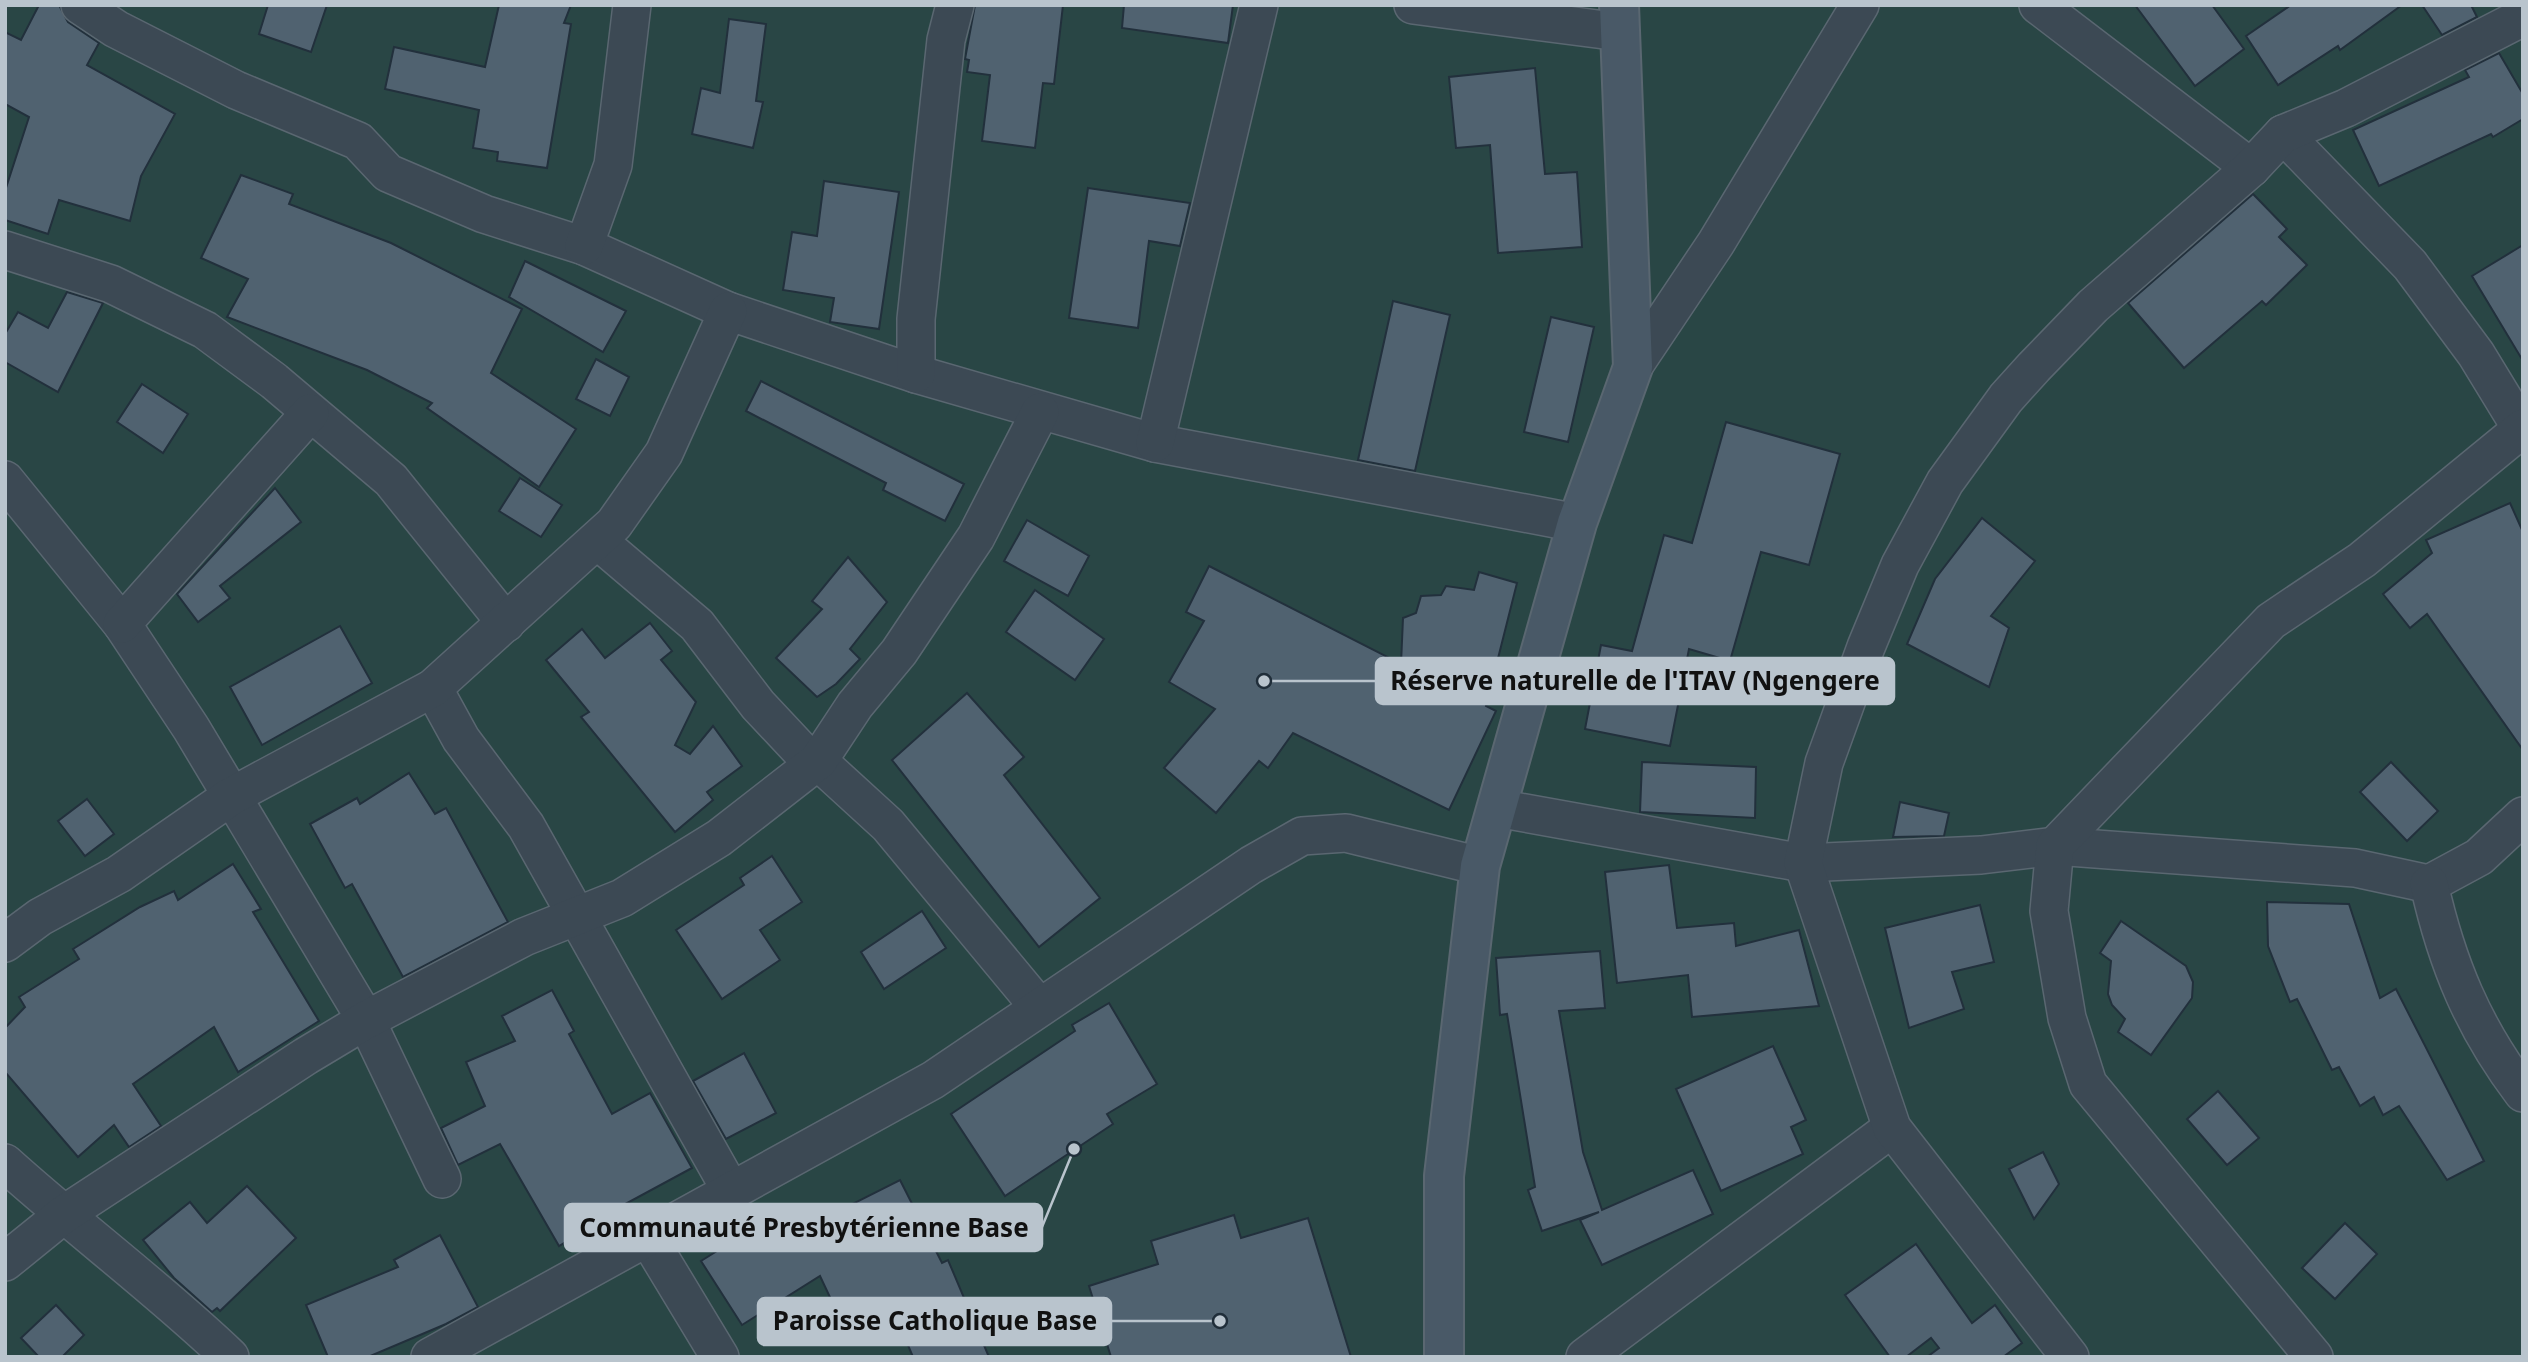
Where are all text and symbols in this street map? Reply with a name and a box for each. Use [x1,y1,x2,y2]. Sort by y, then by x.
callout: Réserve naturelle de l'ITAV (Ngengere [1376,658,1894,704]
text: Réserve naturelle de l'ITAV (Ngengere [1390,662,1880,698]
callout: Communauté Presbytérienne Base [565,1204,1042,1251]
text: Communauté Presbytérienne Base [579,1209,1029,1245]
callout: Paroisse Catholique Base [758,1298,1111,1345]
text: Paroisse Catholique Base [773,1302,1097,1338]

